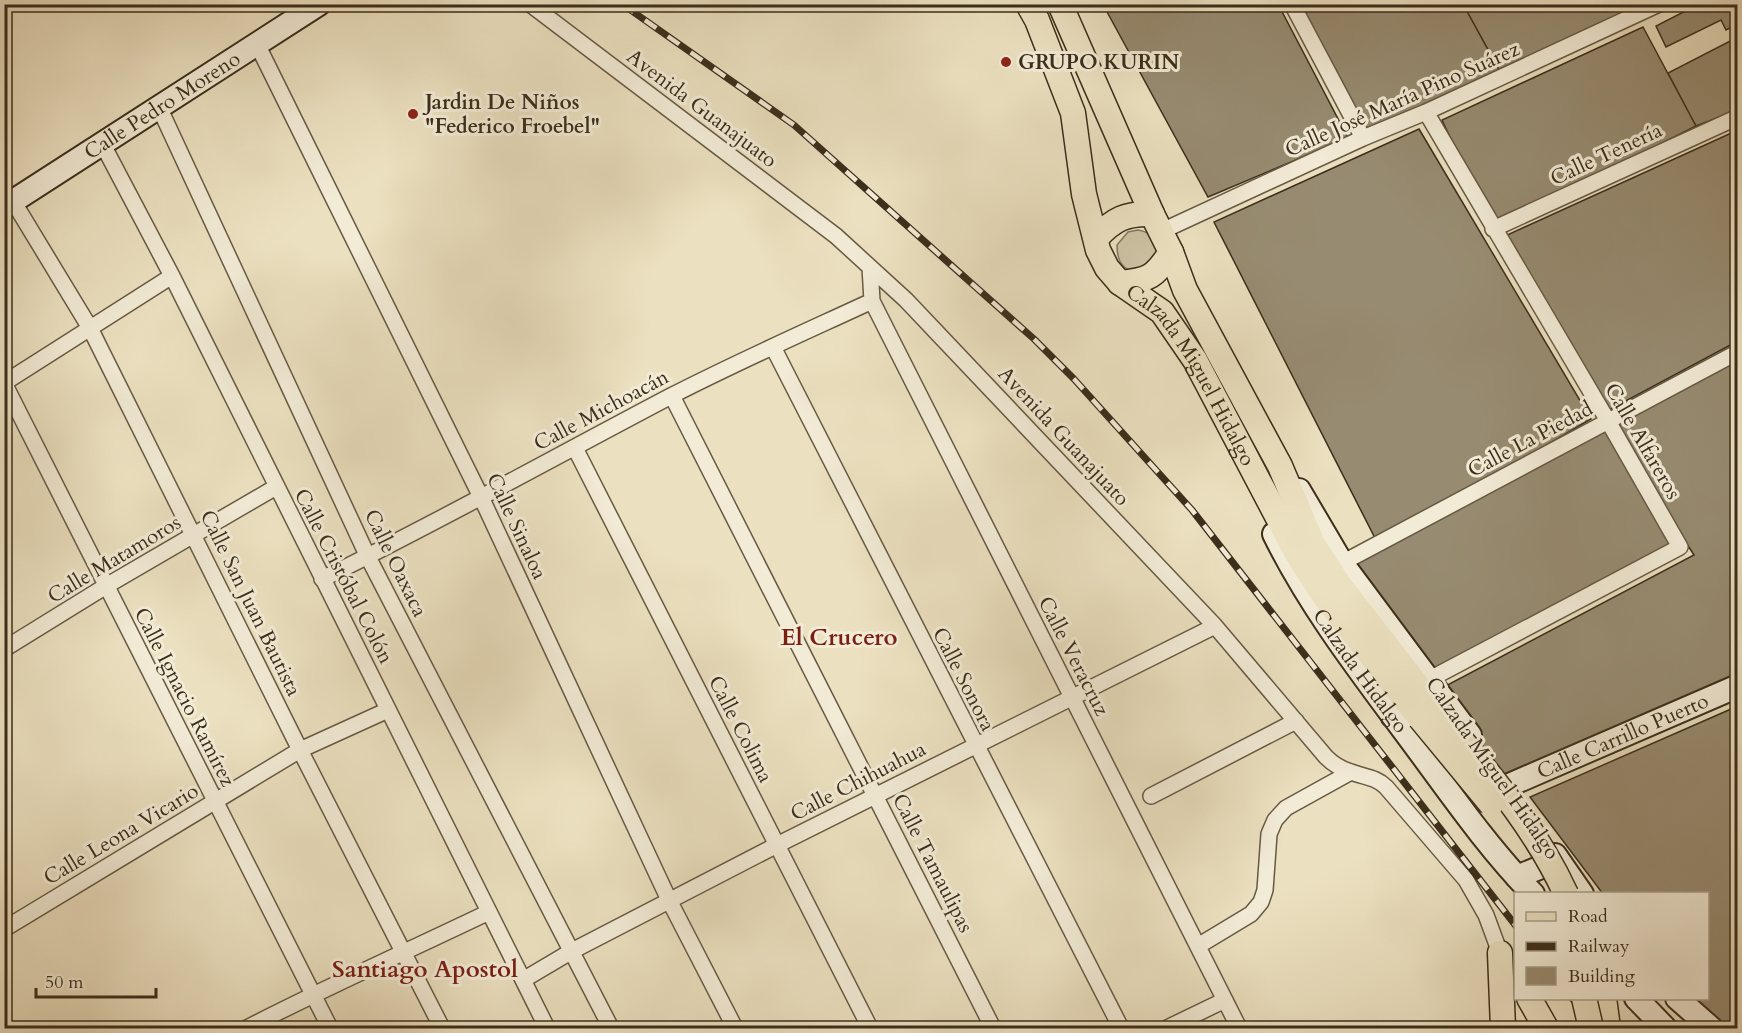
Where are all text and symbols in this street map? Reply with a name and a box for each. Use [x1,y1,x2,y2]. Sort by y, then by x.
street label: Calle José María Pino Suárez [1280,34,1525,164]
street label: Avenida Guanajuato [620,42,783,175]
street label: Calle Pedro Moreno [79,45,246,167]
place label: GRUPO KURIN [1018,48,1179,77]
marker: GRUPO KURIN [999,55,1013,69]
place label: Jardin De Niños "Federico Froebel" [422,88,600,141]
marker: Jardin De Niños "Federico Froebel" [406,107,420,121]
street label: Calle Tenería [1546,116,1667,193]
street label: Calzada Miguel Hidalgo [1120,277,1262,471]
street label: Avenida Guanajuato [991,360,1136,513]
street label: Calle Michoacán [529,363,674,458]
street label: Calle Alfareros [1598,378,1688,505]
street label: Calle La Piedad [1463,394,1598,485]
street label: Calle Sinaloa [479,468,554,584]
street label: Calle Cristóbal Colón [287,484,400,669]
street label: Calle San Juan Bautista [193,505,308,701]
street label: Calle Oaxaca [357,505,434,622]
street label: Calle Matamoros [42,508,186,611]
street label: Calle Veracruz [1031,591,1116,722]
street label: Calle Ignacio Ramírez [127,603,243,792]
street label: Calzada Hidalgo [1305,603,1415,739]
district label: El Crucero [780,621,898,654]
street label: Calle Sonora [925,622,1002,736]
street label: Calle Colima [701,671,780,788]
street label: Calzada Miguel Hidalgo [1419,671,1567,865]
street label: Calle Carrillo Puerto [1532,687,1713,786]
street label: Calle Chihuahua [785,735,931,828]
street label: Calle Leona Vicario [38,777,204,892]
street label: Calle Tamaulipas [885,789,980,938]
legend [1514,892,1709,1000]
text: Road [1568,904,1608,929]
text: Railway [1568,934,1630,959]
district label: Santiago Apostol [332,953,518,986]
scale bar [36,961,156,999]
text: Building [1568,964,1636,989]
text: 50 m [45,970,84,995]

